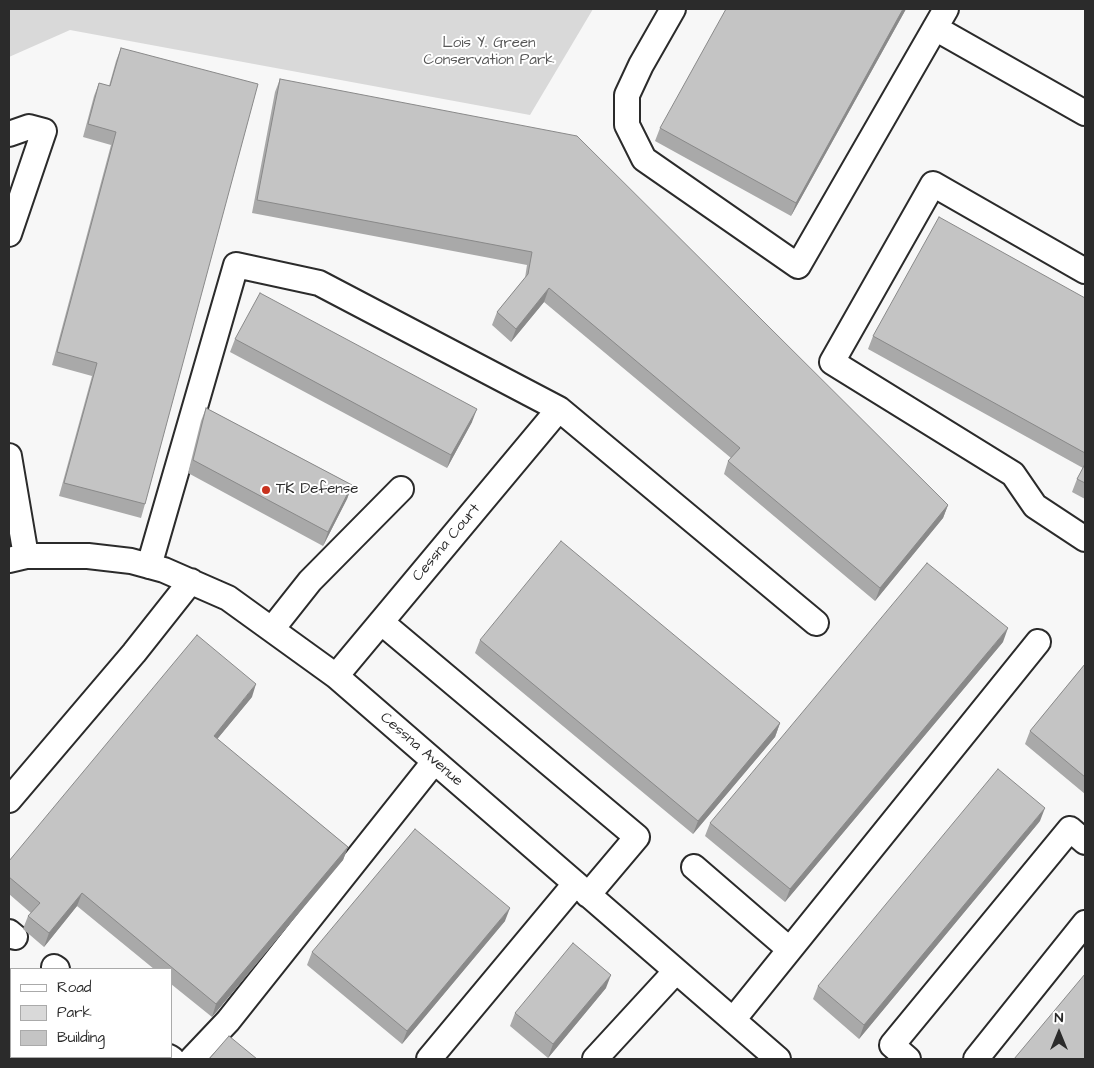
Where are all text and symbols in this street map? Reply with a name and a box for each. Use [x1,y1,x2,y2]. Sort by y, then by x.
park label: Lois Y. Green Conservation Park [424,35,554,70]
place label: TK Defense [276,481,358,499]
marker: TK Defense [260,484,272,496]
street label: Cessna Court [409,500,485,586]
street label: Cessna Avenue [376,709,466,791]
legend [10,968,172,1058]
text: Road [57,977,91,998]
text: Park [57,1002,92,1023]
north arrow [1034,1008,1084,1058]
text: N [1055,1008,1063,1028]
text: Building [57,1027,105,1048]

